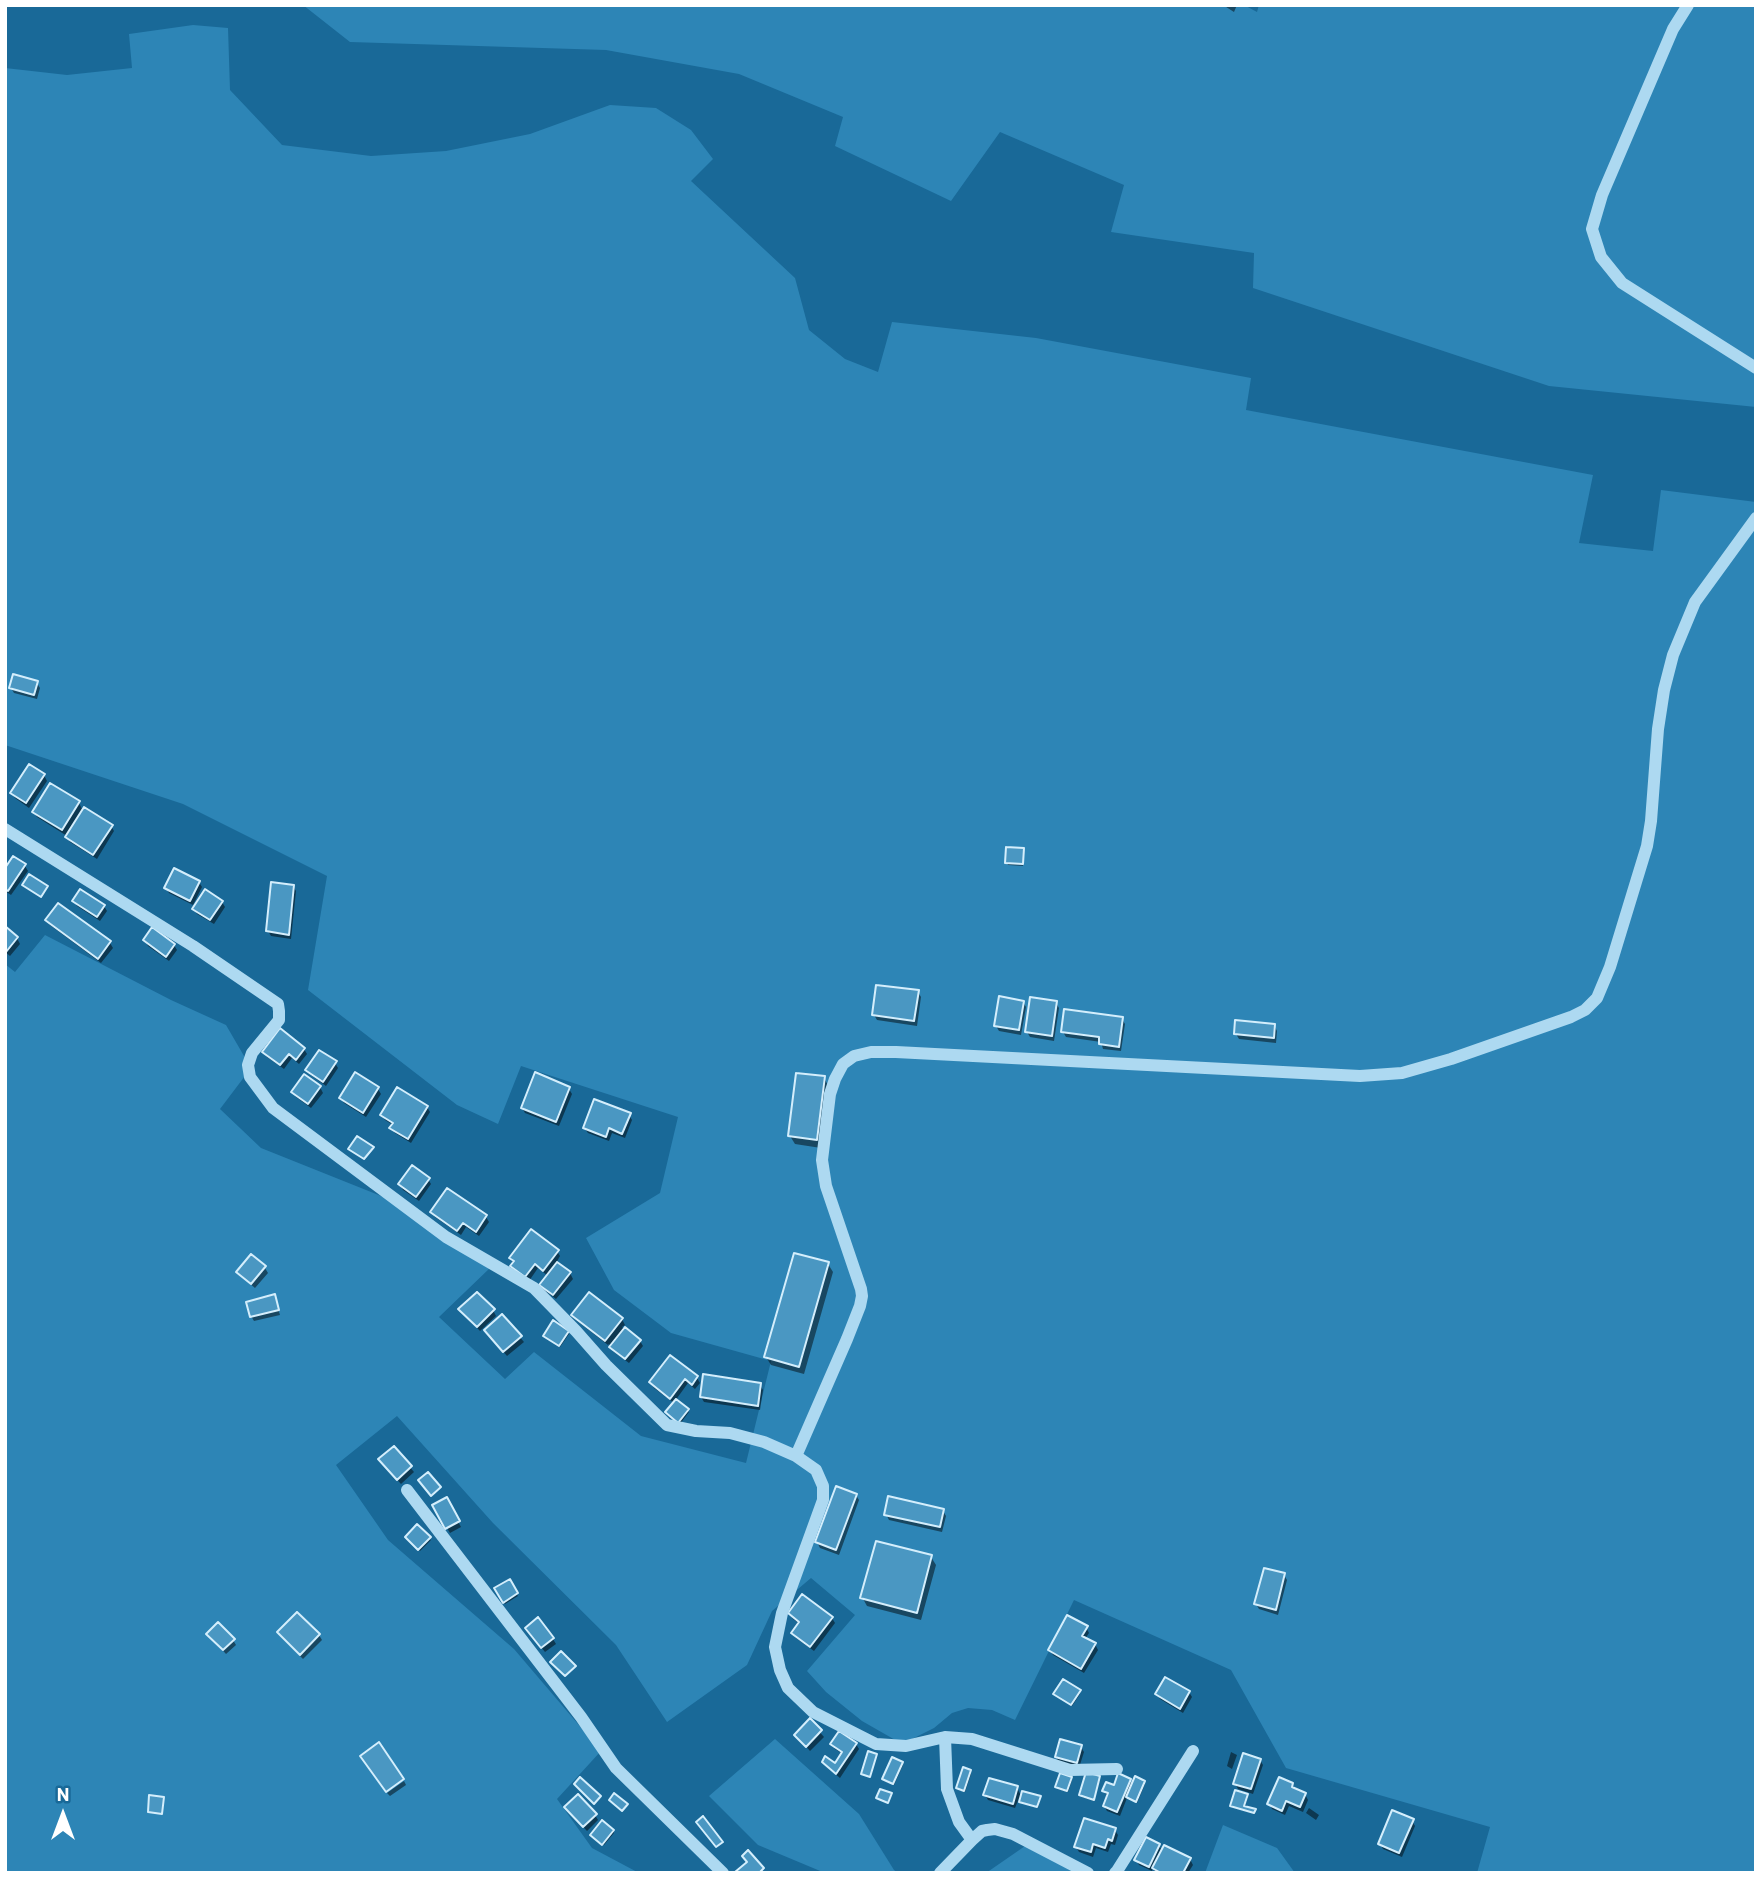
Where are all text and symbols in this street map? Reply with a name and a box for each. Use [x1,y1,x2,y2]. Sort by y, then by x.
north arrow [28,1780,98,1850]
text: N [57,1782,69,1805]

